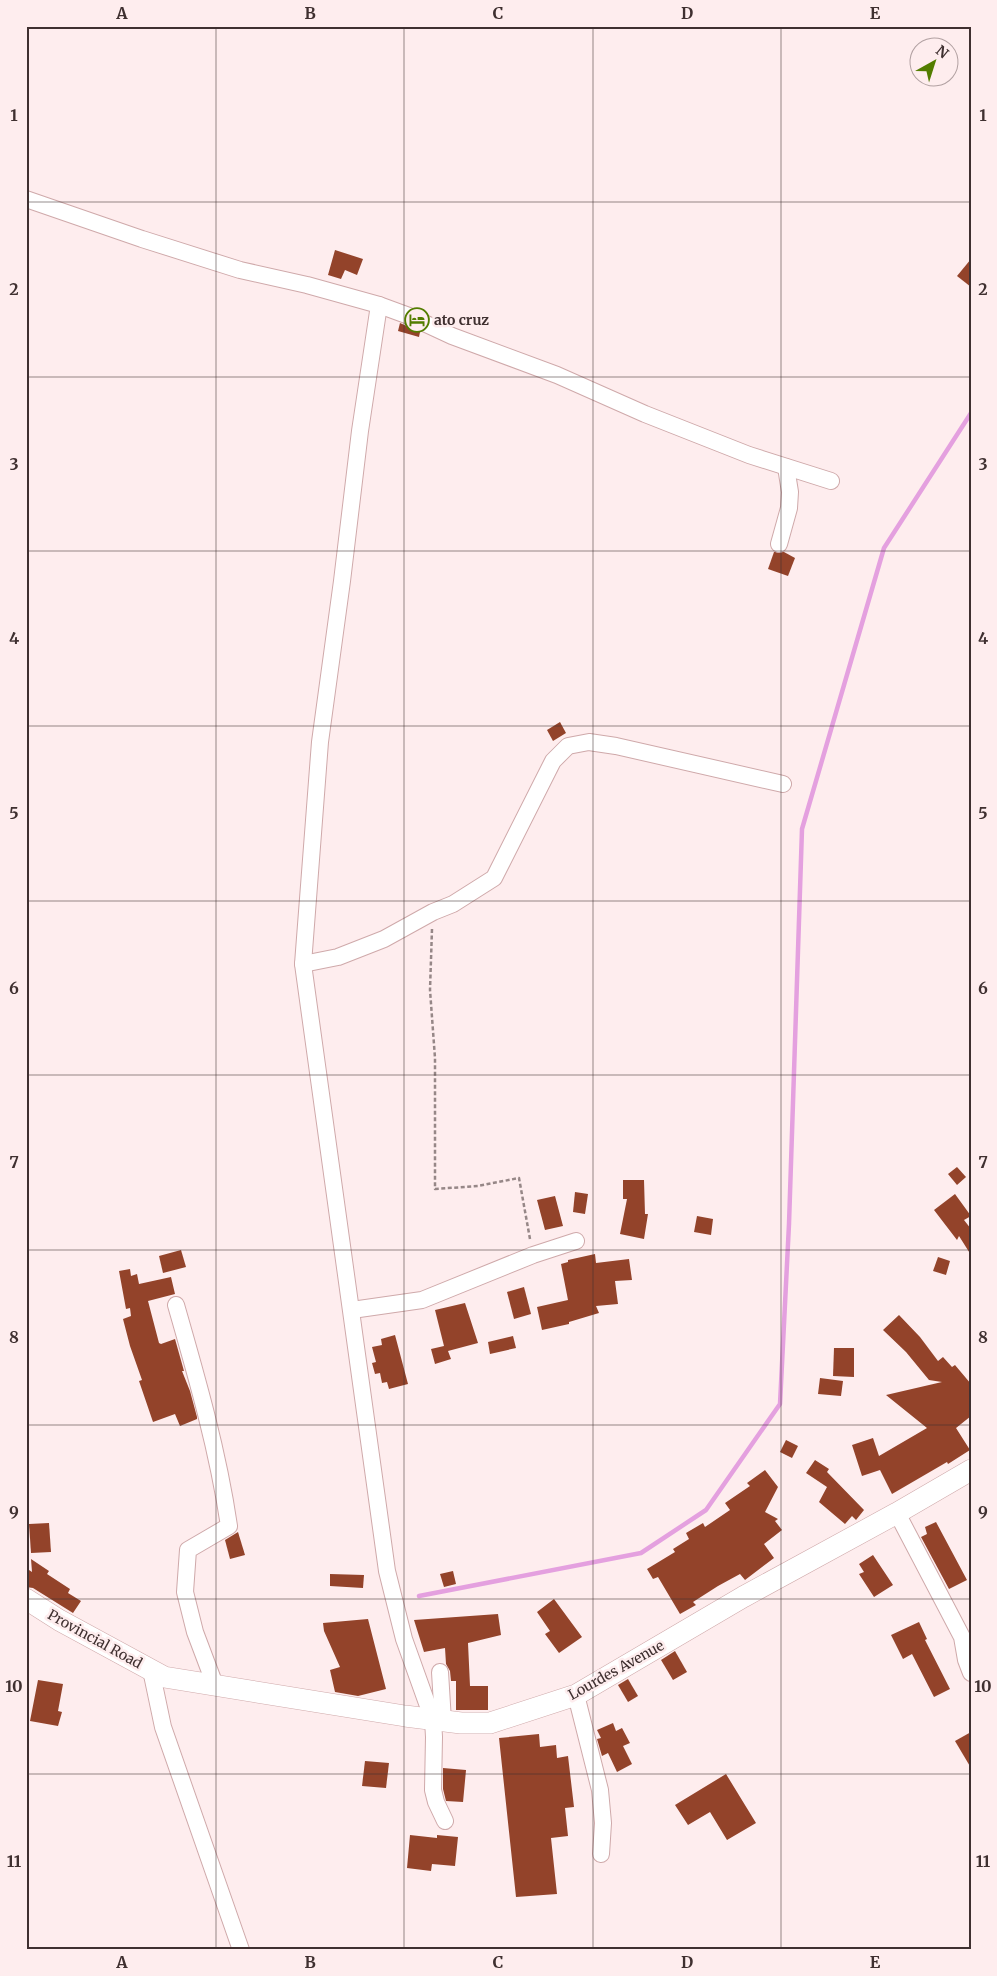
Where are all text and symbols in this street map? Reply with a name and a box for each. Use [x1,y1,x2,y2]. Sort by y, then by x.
text: A [115,3,128,23]
text: B [304,3,316,23]
text: C [493,3,503,23]
text: D [681,3,693,23]
text: E [870,3,881,23]
north arrow [910,38,960,88]
text: N [932,41,952,62]
text: 1 [10,105,18,125]
text: 1 [979,105,987,125]
text: 2 [9,279,19,299]
text: 2 [978,279,988,299]
hotel icon: ato cruz [404,307,430,333]
place label: ato cruz [434,311,489,329]
text: 3 [9,454,19,474]
text: 3 [978,454,988,474]
text: 4 [9,628,19,648]
text: 4 [978,628,988,648]
text: 5 [9,803,19,823]
text: 5 [978,803,988,823]
text: 6 [9,978,19,998]
text: 6 [978,978,988,998]
text: 7 [9,1152,19,1172]
text: 7 [978,1152,988,1172]
text: 8 [9,1327,19,1347]
text: 8 [978,1327,988,1347]
text: 9 [9,1502,19,1522]
text: 9 [978,1502,988,1522]
street label: Provincial Road [44,1606,146,1673]
street label: Lourdes Avenue [565,1636,667,1704]
text: 10 [5,1676,23,1696]
text: 10 [974,1676,992,1696]
text: 11 [7,1851,22,1871]
text: 11 [976,1851,991,1871]
text: A [115,1952,128,1972]
text: B [304,1952,316,1972]
text: C [493,1952,503,1972]
text: D [681,1952,693,1972]
text: E [870,1952,881,1972]

